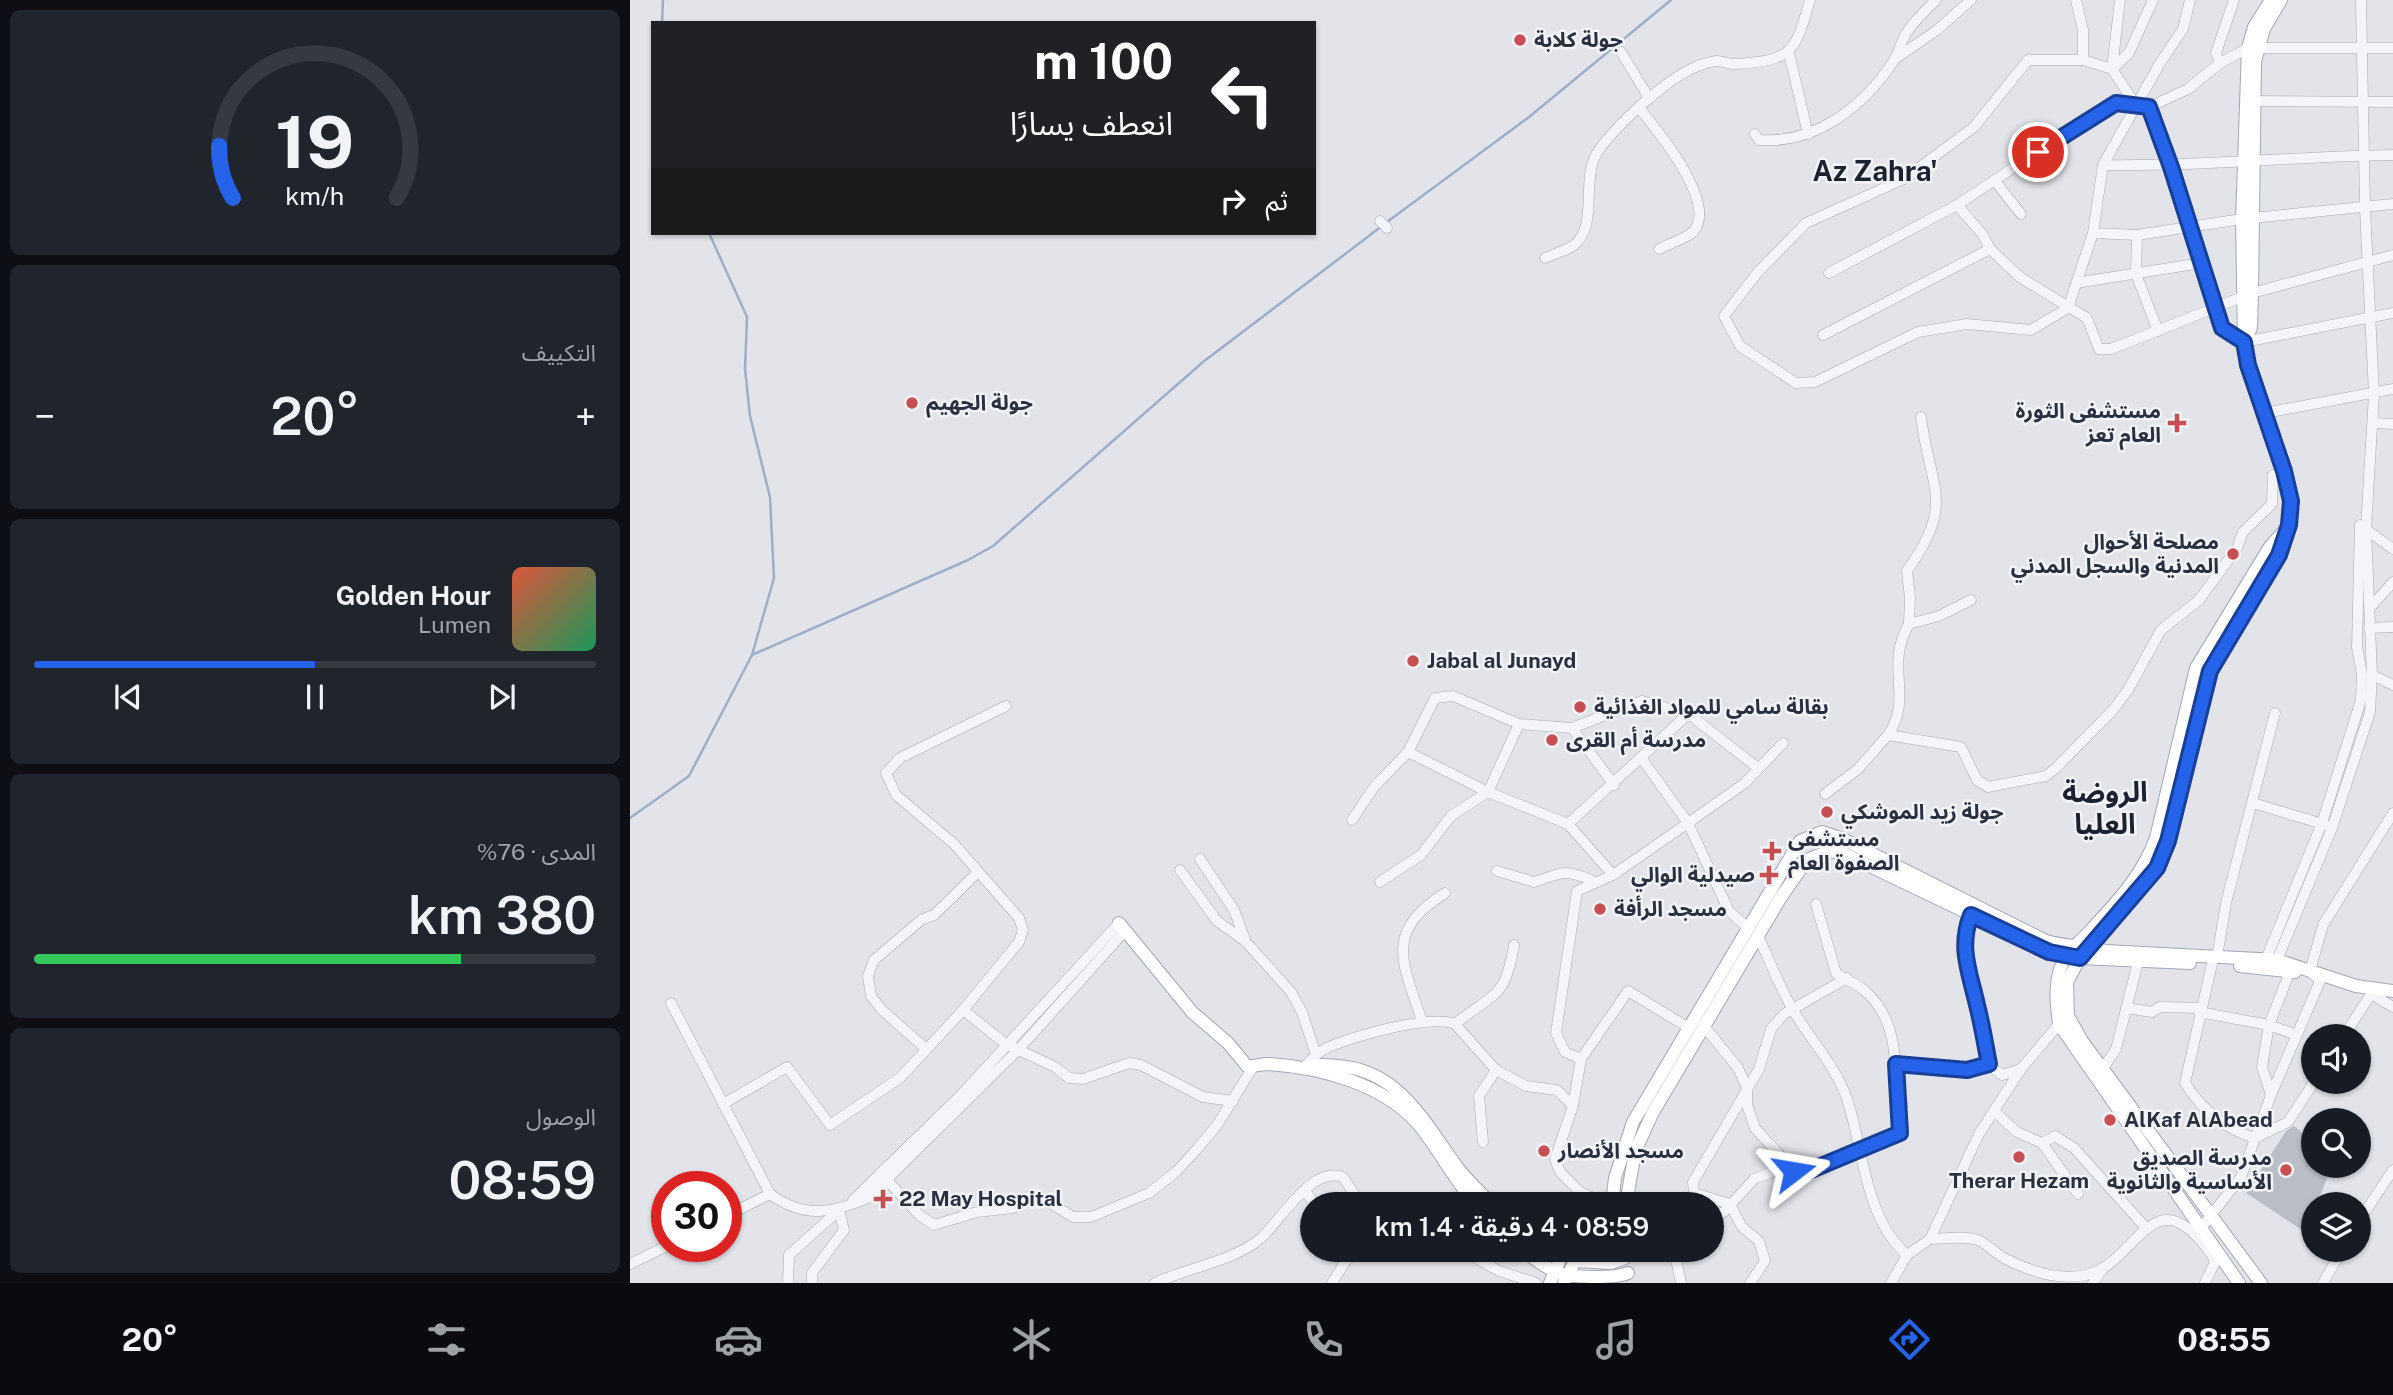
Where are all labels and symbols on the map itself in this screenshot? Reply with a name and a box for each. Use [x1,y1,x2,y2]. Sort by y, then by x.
place label: جولة كلابة [1534,27,1623,52]
marker: جولة كلابة [1512,32,1528,48]
pin [2008,122,2068,182]
district label: Az Zahra' [1812,154,1938,187]
place label: جولة الجهيم [926,390,1033,418]
marker: جولة الجهيم [904,395,920,411]
place label: مستشفى الثورة العام تعز [2016,398,2161,451]
marker: مستشفى الثورة العام تعز [2167,413,2187,433]
place label: مصلحة الأحوال المدنية والسجل المدني [2011,529,2219,583]
marker: مصلحة الأحوال المدنية والسجل المدني [2225,546,2241,562]
place label: Jabal al Junayd [1427,648,1576,673]
marker: Jabal al Junayd [1405,653,1421,669]
place label: بقالة سامي للمواد الغذائية [1594,694,1829,724]
marker: بقالة سامي للمواد الغذائية [1572,699,1588,715]
place label: مدرسة أم القرى [1566,726,1706,756]
marker: مدرسة أم القرى [1544,732,1560,748]
district label: الروضة العليا [2062,775,2148,840]
place label: جولة زيد الموشكي [1841,799,2004,829]
marker: جولة زيد الموشكي [1819,804,1835,820]
place label: مستشفى الصفوة العام [1788,826,1900,879]
marker: مستشفى الصفوة العام [1762,841,1782,861]
place label: صيدلية الوالي [1631,862,1755,892]
marker: صيدلية الوالي [1761,867,1777,883]
place label: مسجد الرأفة [1614,895,1727,921]
marker: مسجد الرأفة [1592,901,1608,917]
place label: AlKaf AlAbead [2124,1107,2273,1132]
marker: AlKaf AlAbead [2102,1112,2118,1128]
position arrow [1757,1134,1831,1208]
place label: مسجد الأنصار [1557,1138,1684,1163]
marker: مسجد الأنصار [1536,1143,1552,1159]
place label: مدرسة الصديق الأساسية والثانوية [2107,1145,2272,1194]
marker: Therar Hezam [2011,1149,2027,1165]
marker: مدرسة الصديق الأساسية والثانوية [2278,1162,2294,1178]
place label: Therar Hezam [1949,1168,2089,1193]
speed limit sign: 30 [651,1171,742,1262]
place label: 22 May Hospital [899,1186,1063,1211]
marker: 22 May Hospital [873,1189,893,1209]

